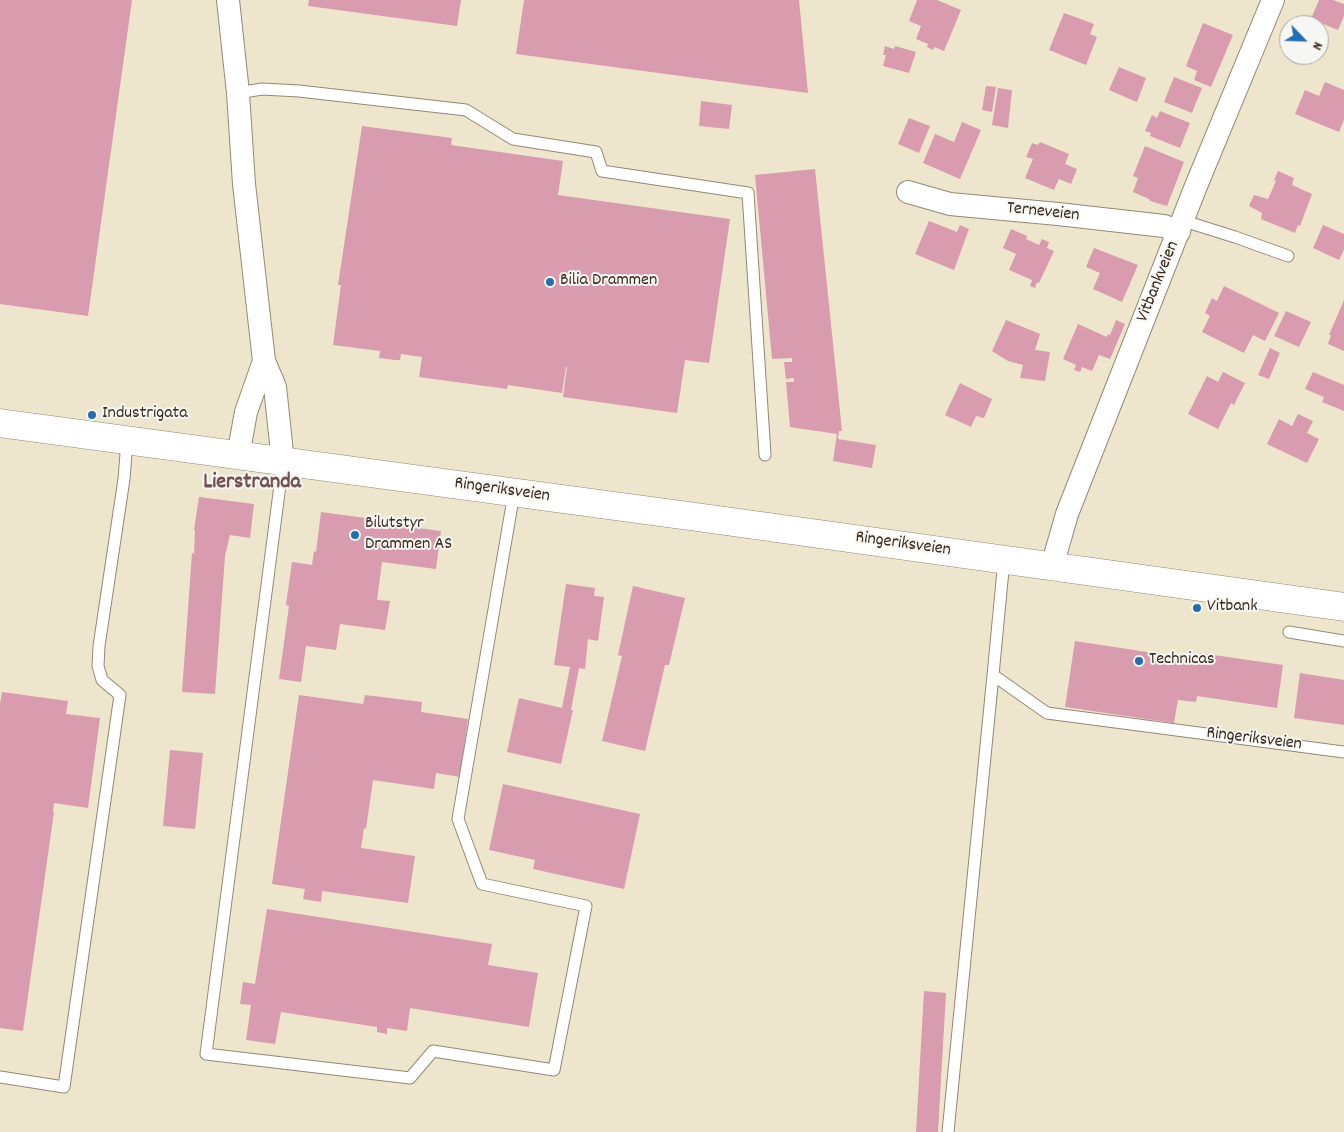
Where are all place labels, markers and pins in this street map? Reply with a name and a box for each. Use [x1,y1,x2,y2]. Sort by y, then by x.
place label: Bilia Drammen [560,271,657,293]
marker: Bilia Drammen [544,276,556,288]
place label: Industrigata [102,404,188,426]
marker: Industrigata [86,409,98,421]
place label: Bilutstyr Drammen AS [365,514,452,556]
marker: Bilutstyr Drammen AS [349,529,361,541]
place label: Vitbank [1207,597,1258,619]
marker: Vitbank [1191,602,1203,614]
place label: Technicas [1149,650,1214,672]
marker: Technicas [1133,655,1145,667]

